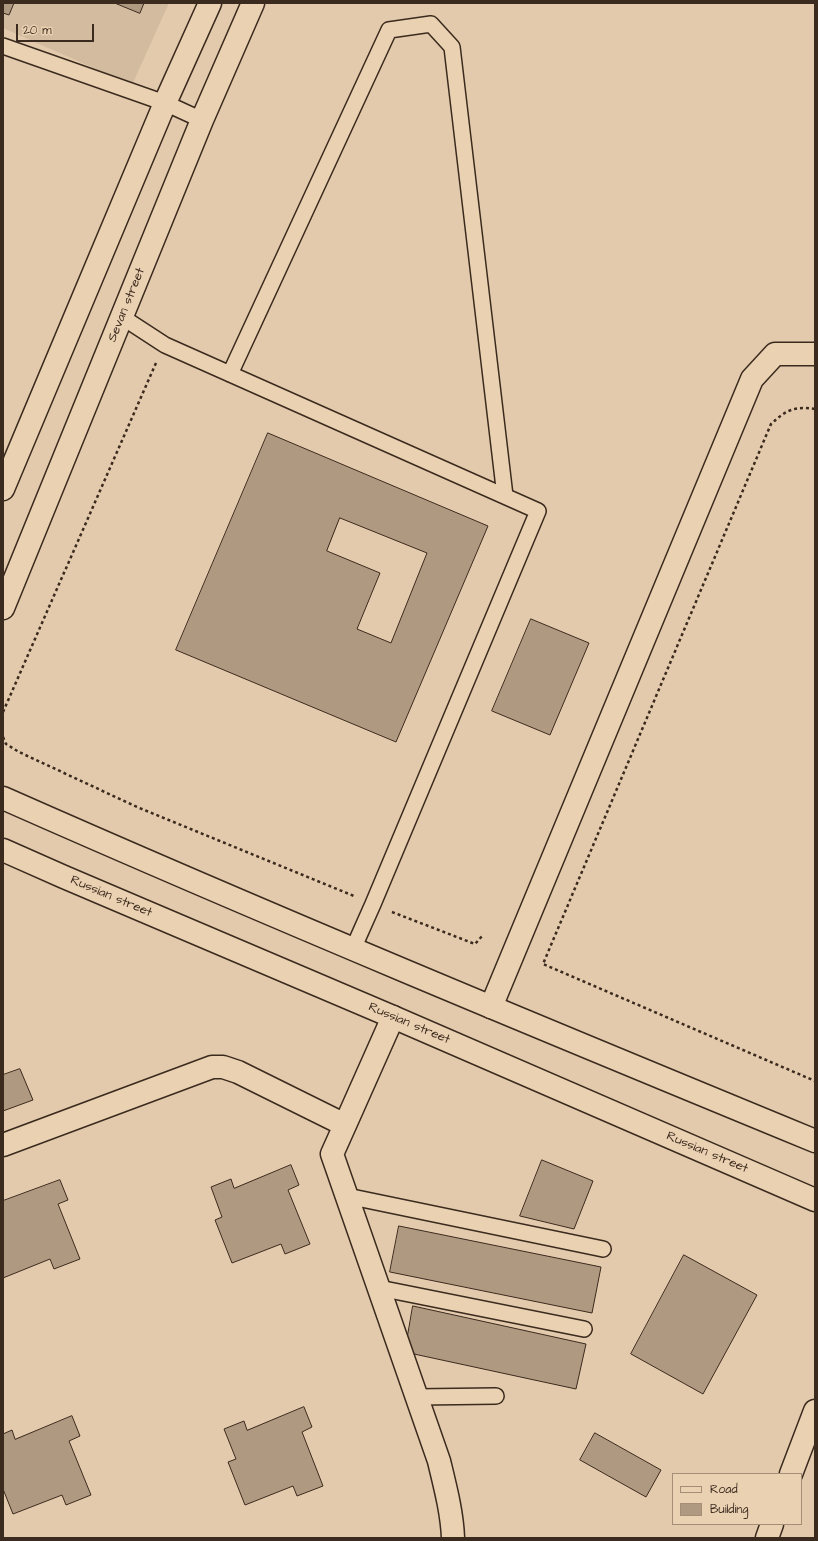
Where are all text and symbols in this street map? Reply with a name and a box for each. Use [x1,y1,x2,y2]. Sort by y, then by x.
scale bar [18,16,96,42]
text: 20 m [23,22,52,39]
street label: Sevan street [105,266,149,344]
street label: Russian street [68,873,154,921]
street label: Russian street [366,1000,452,1048]
street label: Russian street [664,1129,750,1177]
legend [672,1473,802,1525]
text: Road [710,1481,738,1498]
text: Building [710,1501,748,1518]

